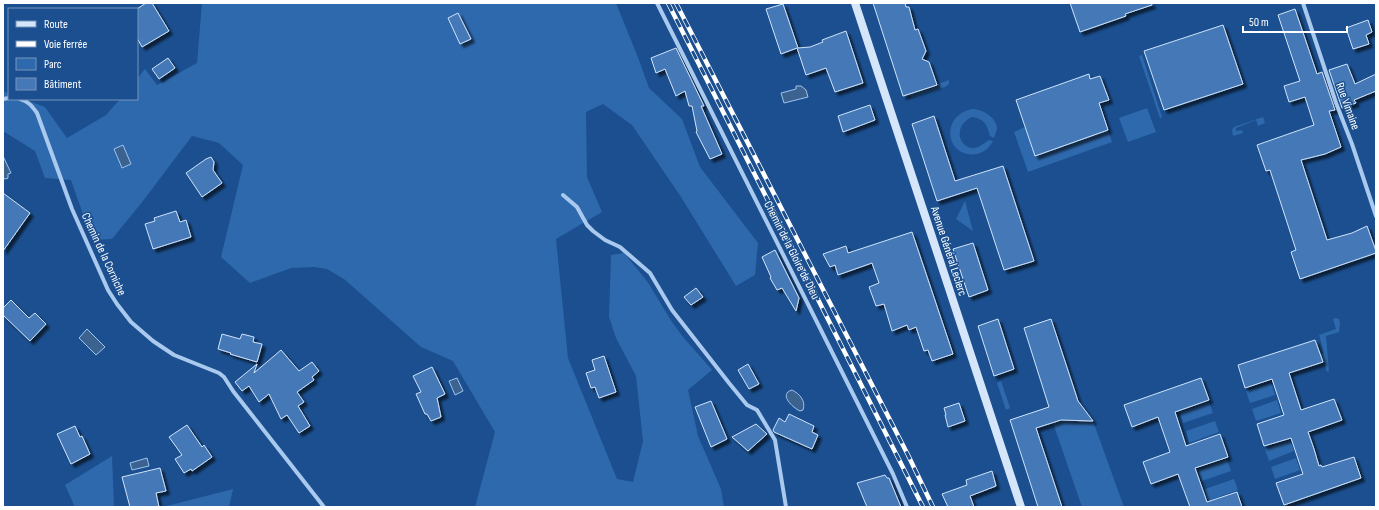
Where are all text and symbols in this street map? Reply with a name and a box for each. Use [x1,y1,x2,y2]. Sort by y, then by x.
legend [8,8,138,100]
scale bar [1243,8,1347,34]
text: 50 m [1249,15,1269,30]
text: Route [44,17,68,32]
text: Voie ferrée [44,37,88,52]
text: Parc [44,57,62,72]
text: Bâtiment [44,77,82,92]
street label: Rue Vimaine [1332,80,1363,132]
street label: Chemin de la Gloire de Dieu [760,199,823,302]
street label: Avenue Général Leclerc [927,204,970,298]
street label: Chemin de la Corniche [78,210,129,298]

